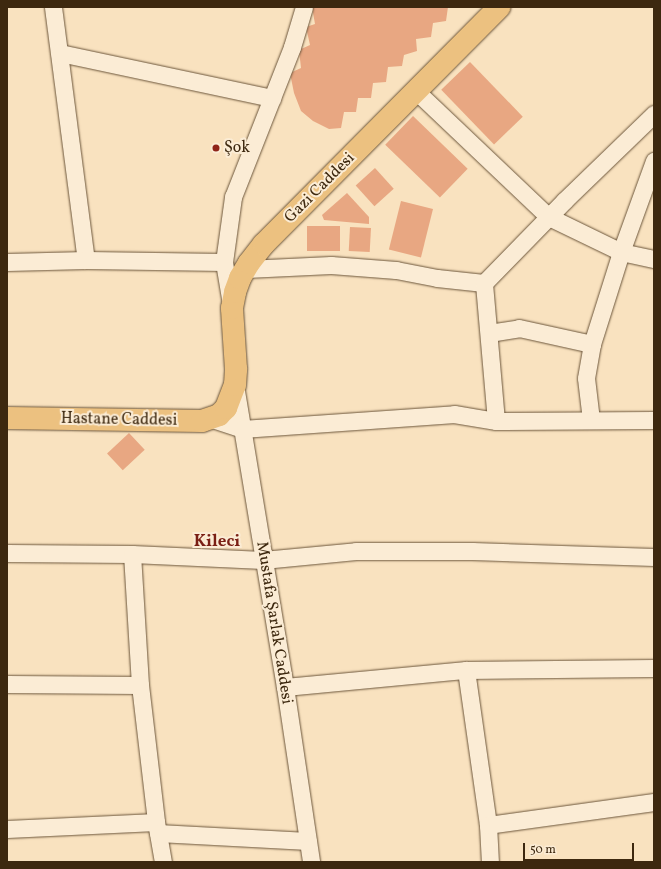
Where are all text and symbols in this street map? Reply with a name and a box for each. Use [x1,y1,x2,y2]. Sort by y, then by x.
place label: Şok [224,138,250,158]
marker: Şok [211,143,221,153]
street label: Gazi Caddesi [281,149,359,227]
street label: Hastane Caddesi [61,409,177,431]
district label: Kileci [194,532,240,552]
street label: Mustafa Şarlak Caddesi [252,540,296,706]
scale bar [525,835,636,861]
text: 50 m [530,842,556,858]

